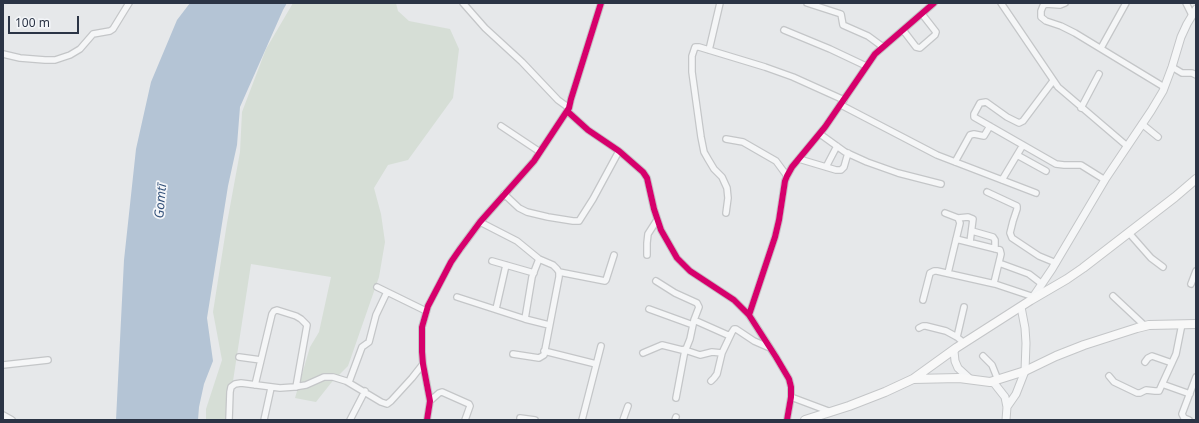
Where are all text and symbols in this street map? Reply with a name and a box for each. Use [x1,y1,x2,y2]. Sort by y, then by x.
scale bar [10,8,81,34]
text: 100 m [15,14,50,31]
water label: Gomtī [152,183,170,219]

